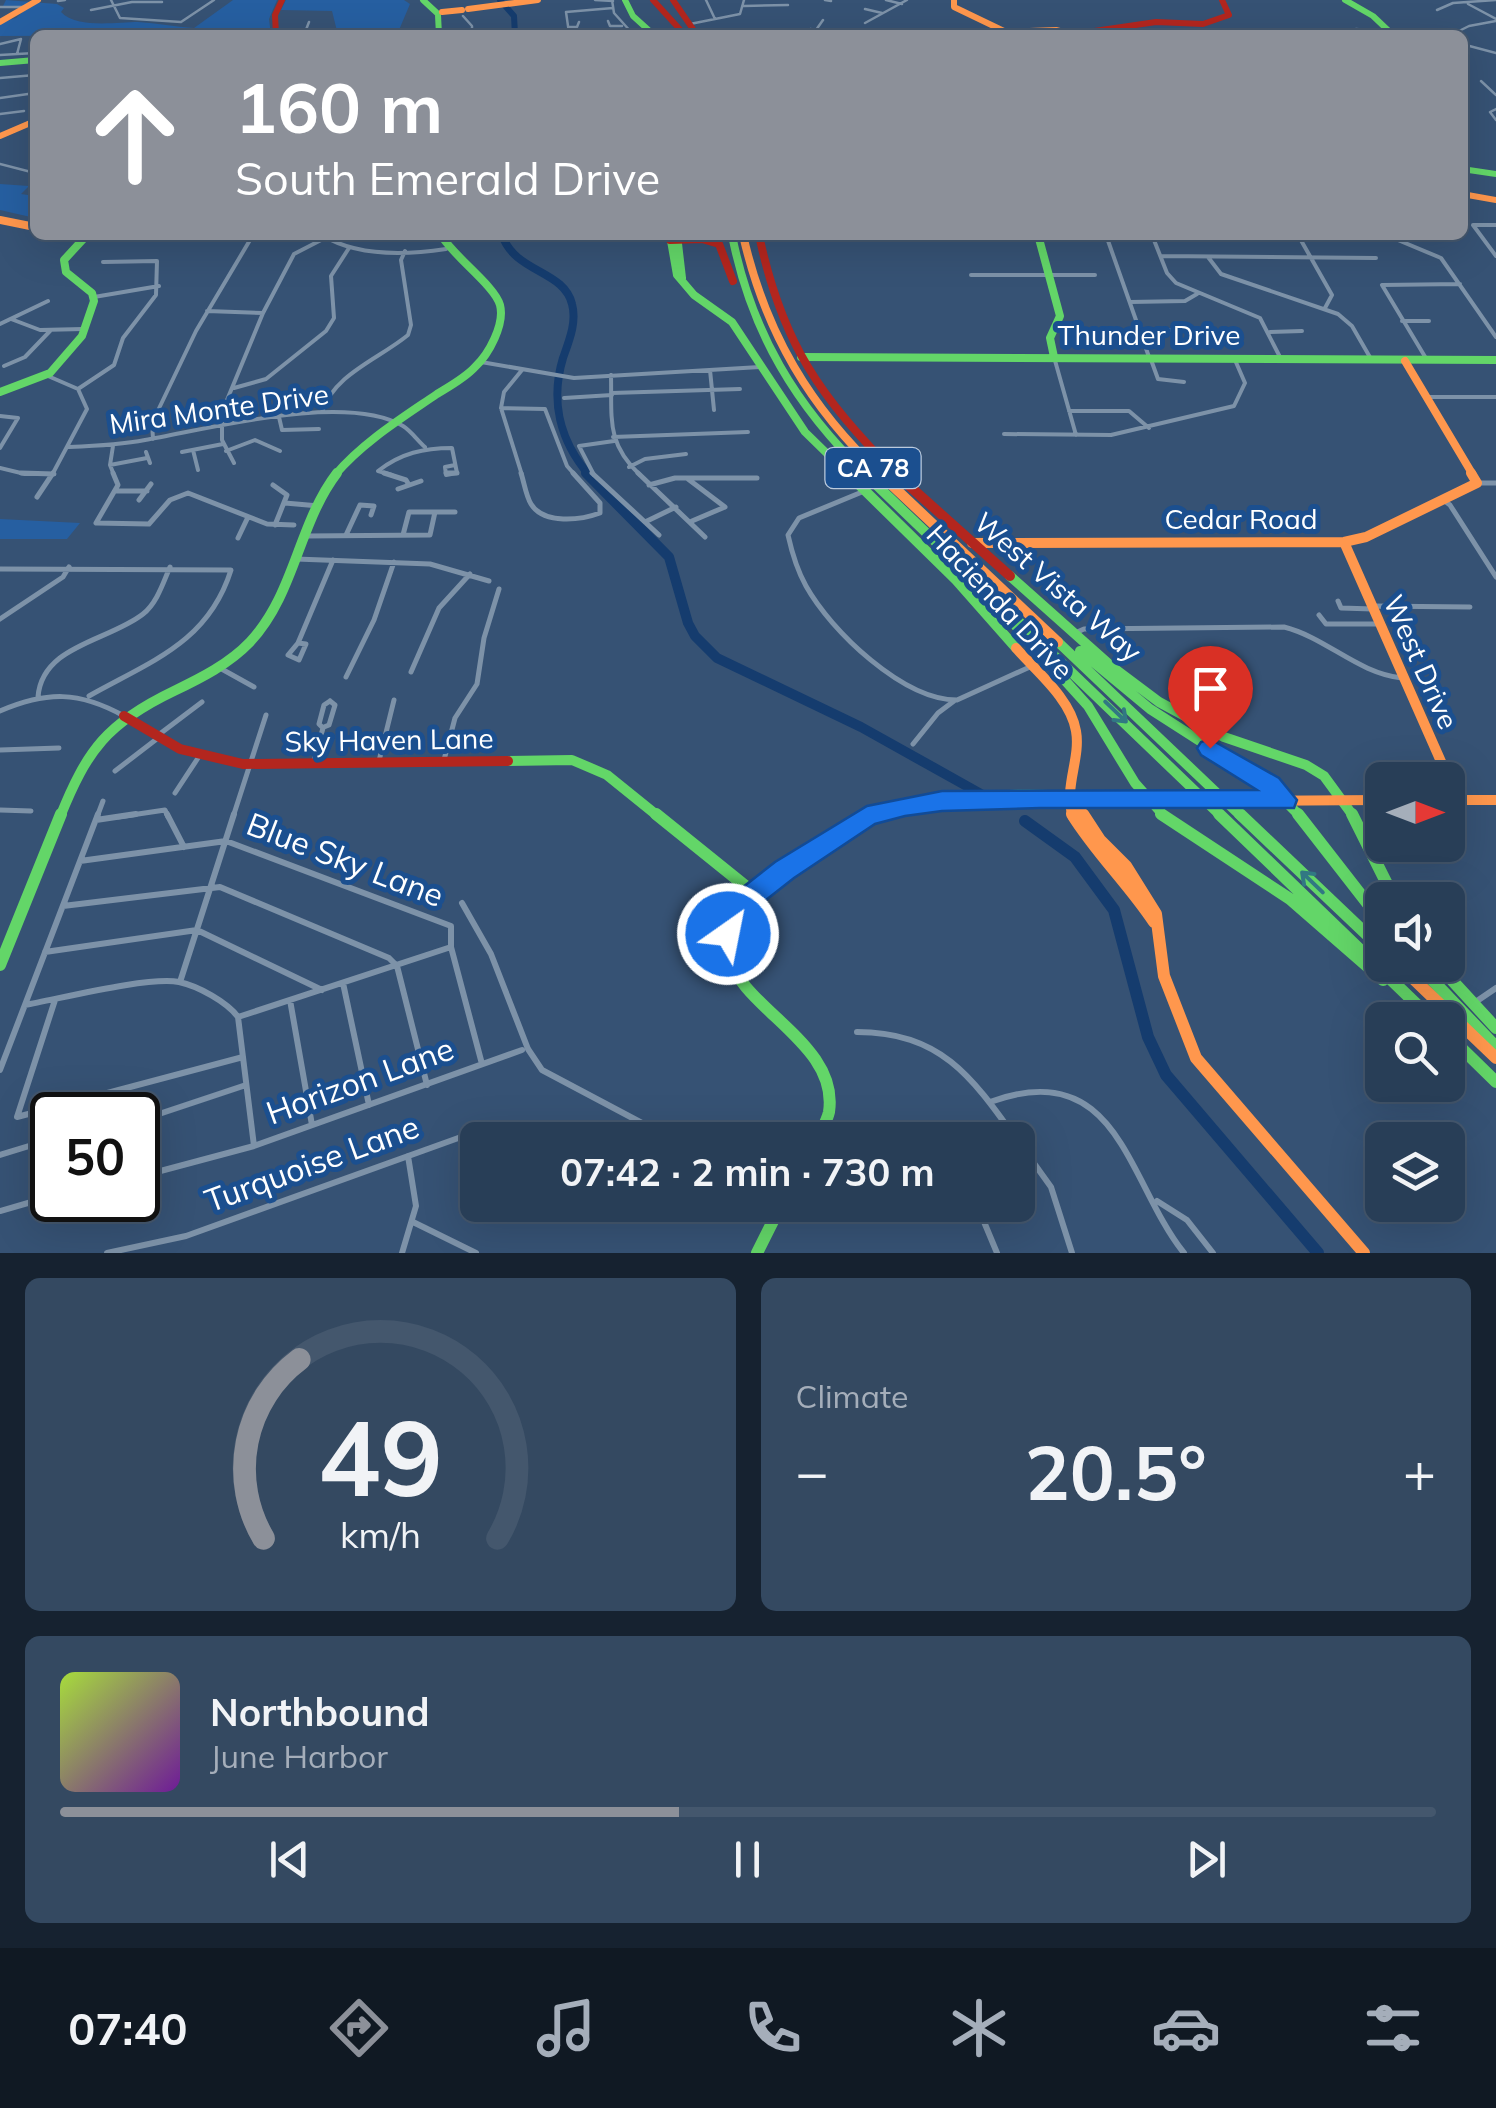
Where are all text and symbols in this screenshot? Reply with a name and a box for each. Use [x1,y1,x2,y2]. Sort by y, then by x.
text: 160 m [235,63,443,151]
icon: ahead [70,70,200,200]
text: South Emerald Drive [235,150,660,206]
street label: Thunder Drive [1057,317,1241,352]
street label: Mira Monte Drive [107,376,331,441]
road number: CA 78 [826,448,920,488]
street label: Cedar Road [1164,501,1318,536]
street label: West Vista Way [967,504,1149,669]
street label: Hacienda Drive [920,517,1081,686]
street label: West Drive [1376,589,1467,734]
pin [1168,646,1253,749]
icon: arrive [1183,661,1238,716]
one-way arrow [1103,699,1127,723]
street label: Sky Haven Lane [284,720,494,759]
north arrow [1365,762,1465,862]
map controls [1365,762,1465,1222]
street label: Blue Sky Lane [241,803,449,915]
one-way arrow [1301,870,1325,894]
position arrow [676,882,780,986]
button: sound [1365,882,1465,982]
button: search [1365,1002,1465,1102]
street label: Horizon Lane [261,1028,459,1132]
speed limit sign: 50 [30,1092,160,1222]
street label: Turquoise Lane [199,1106,424,1220]
button: layers [1365,1122,1465,1222]
text: 07:42 · 2 min · 730 m [560,1148,935,1196]
text: Climate [796,1376,908,1416]
text: 49 [318,1391,443,1522]
text: 20.5° [1025,1425,1207,1519]
text: − [796,1437,829,1506]
text: + [1403,1437,1436,1506]
text: km/h [340,1512,421,1557]
text: Northbound [210,1688,430,1736]
text: June Harbor [210,1736,388,1776]
icon: previous [262,1832,317,1887]
icon: pause [720,1832,775,1887]
icon: next [1179,1832,1234,1887]
icon: directions [324,1993,394,2063]
icon: music [531,1993,601,2063]
icon: phone [738,1993,808,2063]
icon: climate [944,1993,1014,2063]
icon: car [1151,1993,1221,2063]
icon: filters [1358,1993,1428,2063]
text: 07:40 [68,2000,188,2056]

